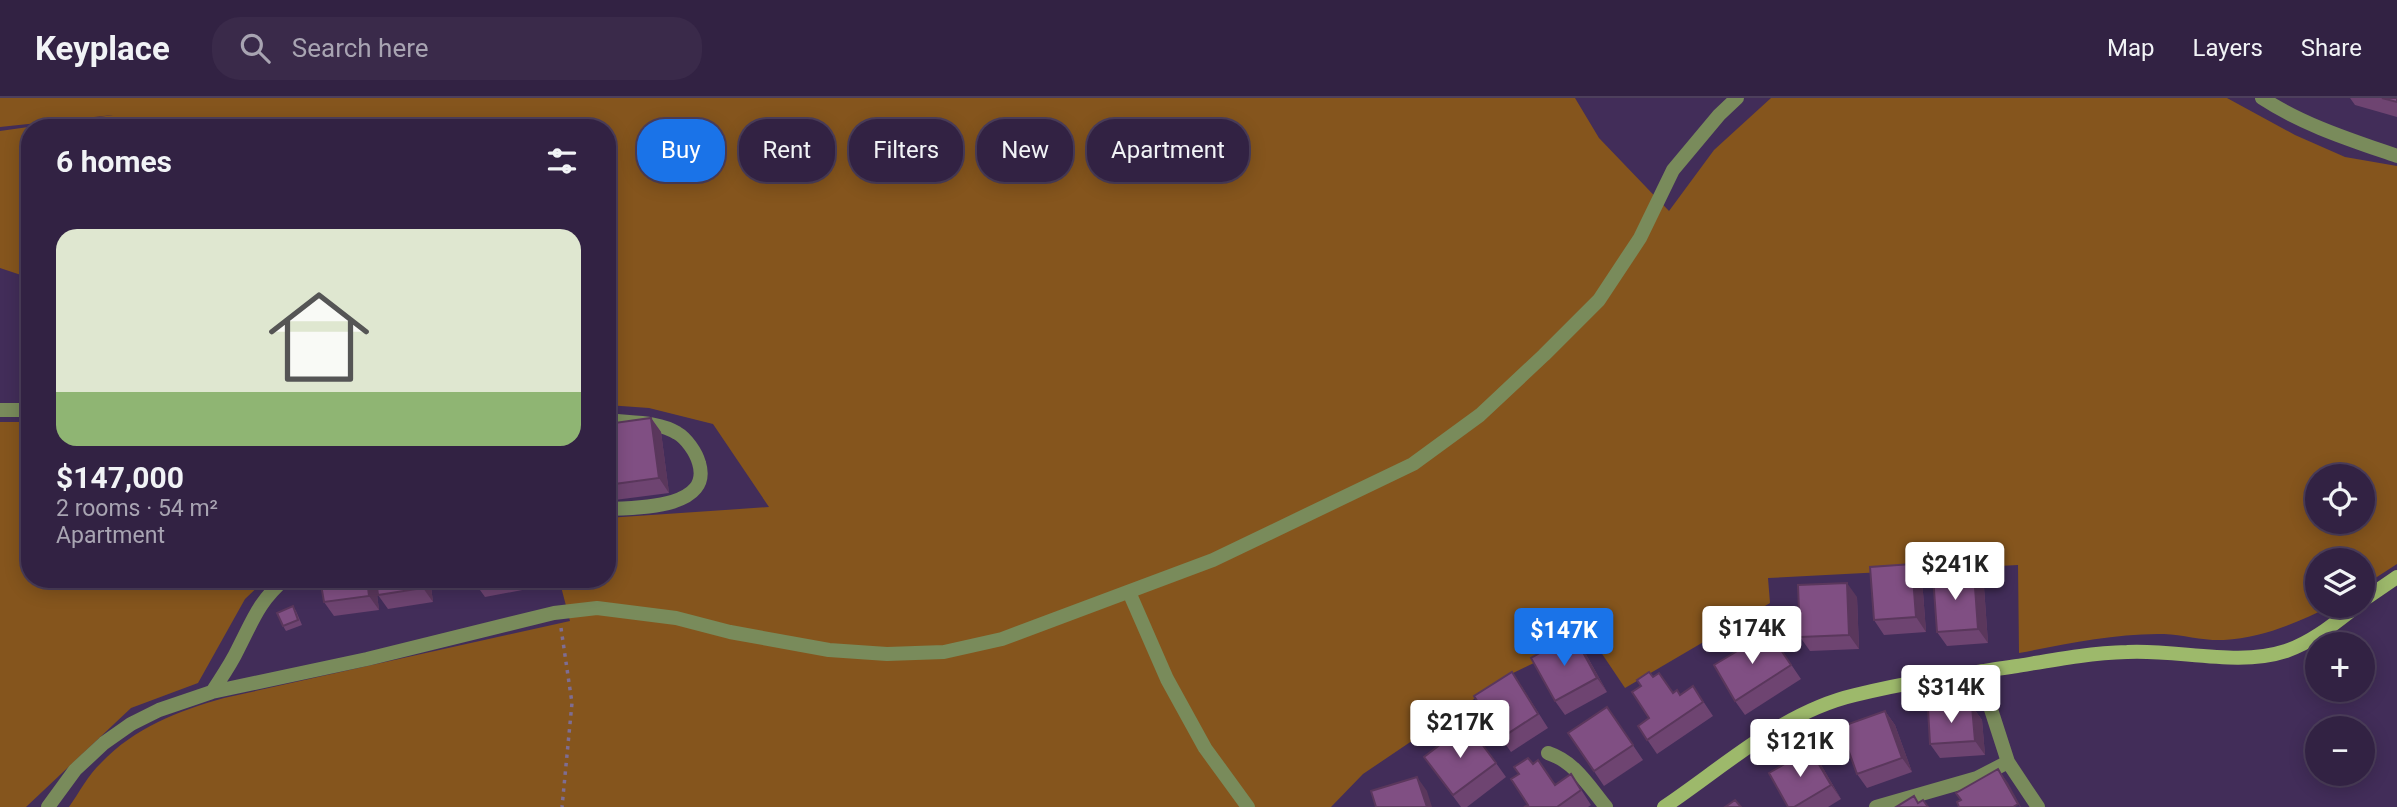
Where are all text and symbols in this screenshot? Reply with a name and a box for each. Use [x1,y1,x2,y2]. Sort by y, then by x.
search box [212,17,702,80]
text: Keyplace [35,29,170,68]
icon: search [236,29,274,67]
text: Search here [292,33,429,63]
text: Map [2107,34,2155,62]
text: Layers [2193,34,2263,62]
text: Share [2301,34,2362,62]
chip: Buy [637,119,725,182]
chip: Rent [739,119,835,182]
chip: Filters [849,119,963,182]
chip: New [977,119,1073,182]
chip: Apartment [1087,119,1249,182]
icon: filters [543,142,581,180]
text: 6 homes [56,144,172,179]
icon: home [256,274,382,400]
text: $147,000 [56,460,184,495]
map controls [2305,464,2375,786]
button: locate [2305,464,2375,534]
text: 2 rooms · 54 m² [56,495,218,522]
text: Apartment [56,522,165,549]
pin: $241K [1906,542,2004,602]
button: layers [2305,548,2375,618]
text: $241K [1921,551,1989,578]
pin: $174K [1703,606,1801,666]
pin: $147K [1515,608,1613,668]
text: $174K [1718,615,1786,642]
text: $147K [1530,617,1598,644]
button: + [2305,632,2375,702]
pin: $314K [1902,666,2000,725]
text: $314K [1917,674,1985,701]
pin: $217K [1411,700,1509,760]
text: $217K [1426,709,1494,736]
button: − [2305,716,2375,786]
pin: $121K [1751,720,1849,779]
text: $121K [1766,728,1834,755]

